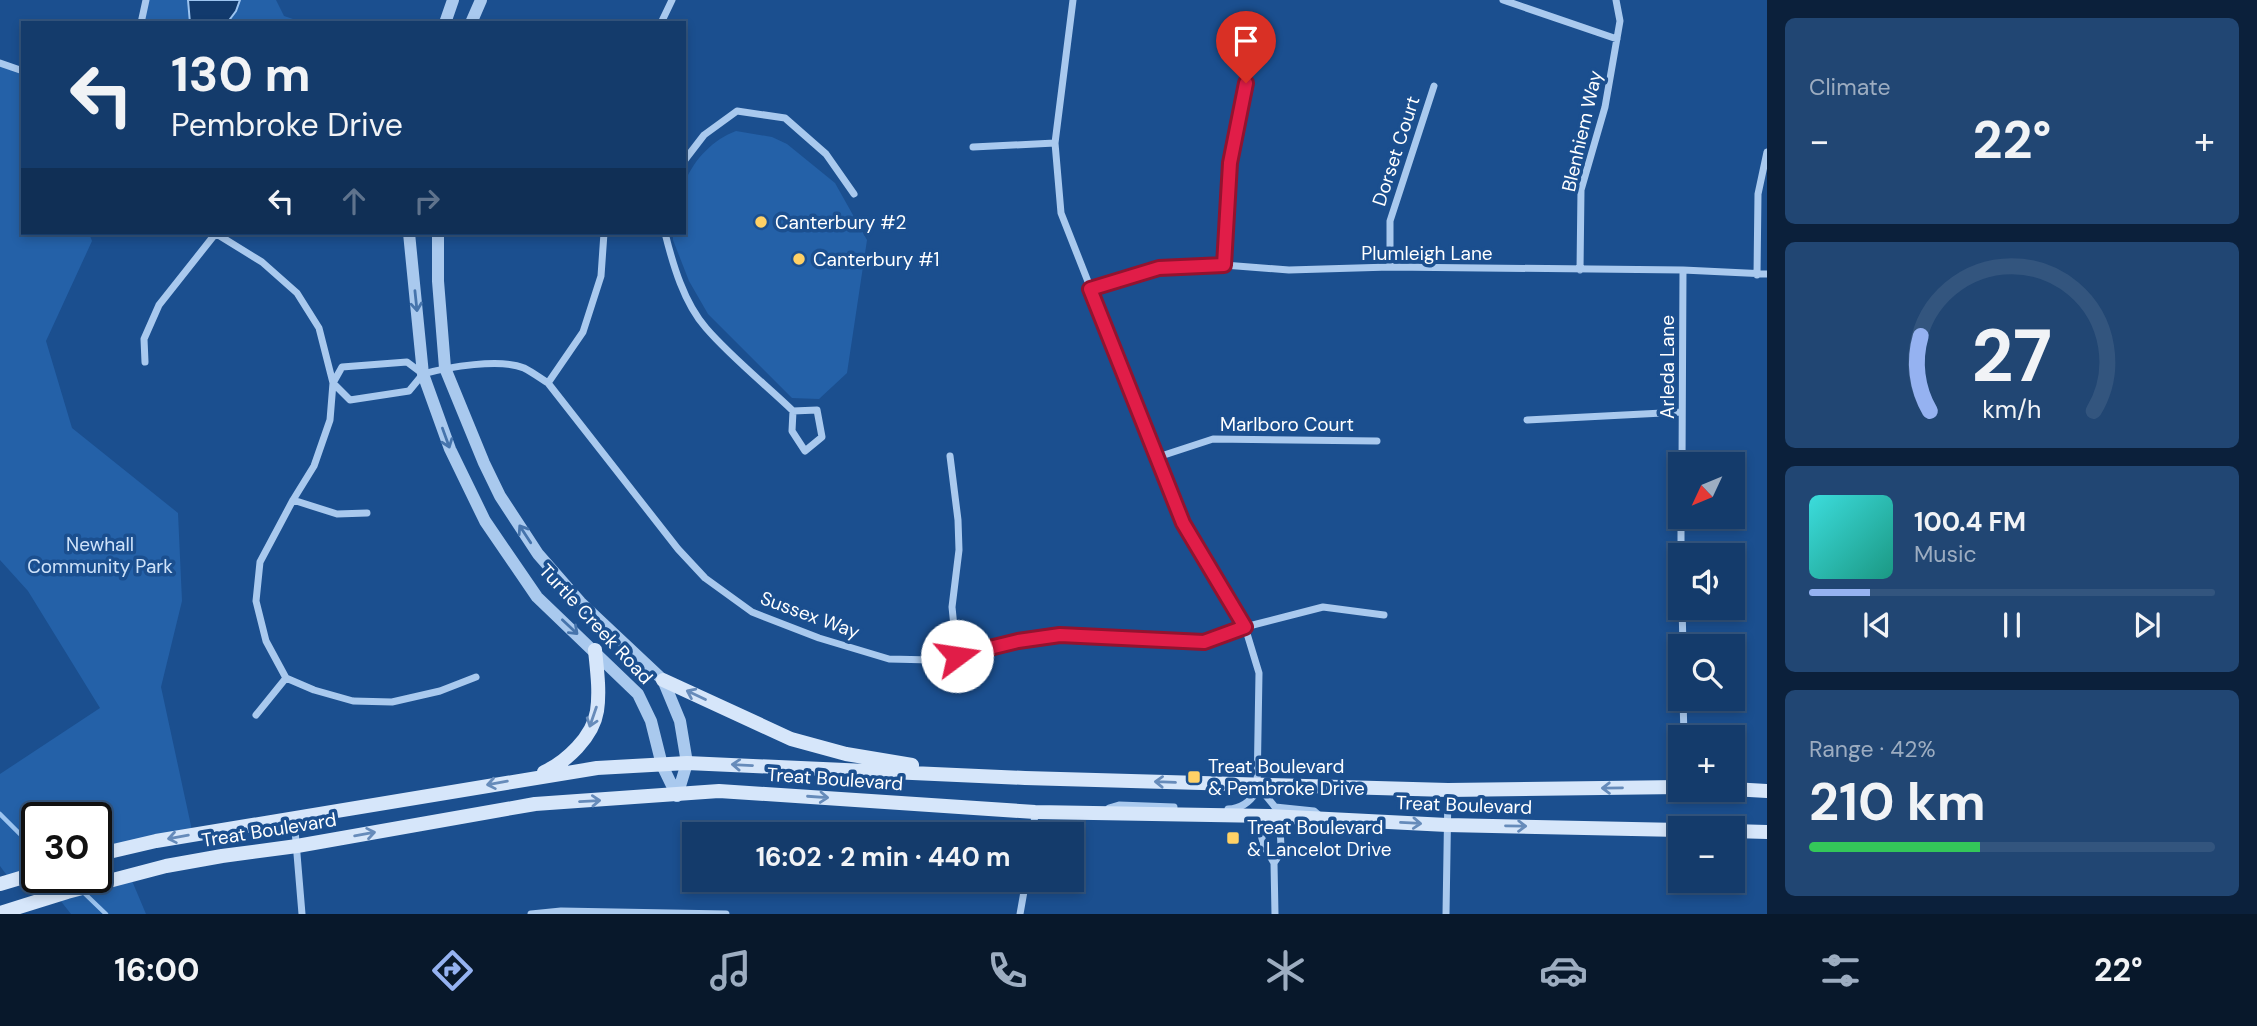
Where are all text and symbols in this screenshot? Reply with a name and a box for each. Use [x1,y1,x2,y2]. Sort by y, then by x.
pin [1216,11,1276,83]
icon: arrive [1227,22,1265,60]
text: 130 m [171,42,311,106]
icon: left [56,49,147,140]
street label: Blenhiem Way [1556,67,1608,194]
text: Climate [1809,72,1891,102]
street label: Dorset Court [1366,93,1426,209]
text: Pembroke Drive [171,104,403,146]
text: 22° [1973,106,2051,174]
text: − [1809,116,1830,166]
text: + [2194,116,2215,166]
icon: left [262,182,300,220]
icon: ahead [335,182,373,220]
icon: right [408,182,446,220]
place label: Canterbury #2 [775,210,907,235]
marker: Canterbury #2 [753,214,769,230]
street label: Plumleigh Lane [1361,241,1493,266]
place label: Canterbury #1 [813,247,940,272]
marker: Canterbury #1 [791,251,807,267]
one-way arrow [409,289,422,311]
text: 27 [1972,309,2052,404]
street label: Arleda Lane [1655,315,1680,419]
text: km/h [1982,393,2042,426]
street label: Marlboro Court [1220,412,1354,437]
one-way arrow [441,427,453,449]
north arrow [1668,452,1745,528]
map controls [1668,452,1745,893]
text: 100.4 FM [1914,505,2026,539]
one-way arrow [518,525,532,544]
park label: Newhall Community Park [27,532,173,579]
text: Music [1914,539,1977,569]
button: sound [1668,543,1745,620]
street label: Turtle Creek Road [534,558,658,690]
street label: Sussex Way [757,585,863,645]
icon: previous [1858,606,1896,644]
icon: pause [1993,606,2031,644]
icon: next [2128,606,2166,644]
one-way arrow [561,618,578,635]
position arrow [920,619,994,693]
button: search [1668,634,1745,711]
one-way arrow [686,688,708,701]
one-way arrow [586,706,598,728]
button: + [1668,725,1745,802]
text: Range · 42% [1809,734,1936,764]
place label: Treat Boulevard & Pembroke Drive [1208,754,1365,801]
one-way arrow [731,758,754,771]
street label: Treat Boulevard [766,762,904,796]
text: 210 km [1809,768,1986,836]
marker: Treat Boulevard & Pembroke Drive [1186,769,1202,785]
one-way arrow [1154,776,1177,789]
one-way arrow [486,777,509,790]
one-way arrow [1601,781,1624,795]
street label: Treat Boulevard [1395,790,1533,820]
one-way arrow [807,791,830,804]
one-way arrow [578,794,600,807]
speed limit sign: 30 [21,802,112,893]
street label: Treat Boulevard [200,807,338,853]
place label: Treat Boulevard & Lancelot Drive [1247,815,1392,862]
one-way arrow [1399,816,1422,829]
button: − [1668,816,1745,893]
one-way arrow [1504,819,1527,833]
one-way arrow [353,827,376,840]
marker: Treat Boulevard & Lancelot Drive [1225,830,1241,846]
one-way arrow [167,831,190,844]
text: 16:02 · 2 min · 440 m [756,840,1010,874]
icon: directions [428,946,477,995]
icon: music [706,946,755,995]
icon: phone [983,946,1032,995]
icon: climate [1261,946,1310,995]
icon: car [1539,946,1588,995]
icon: filters [1816,946,1865,995]
text: 16:00 [114,949,199,991]
text: 22° [2094,949,2143,991]

